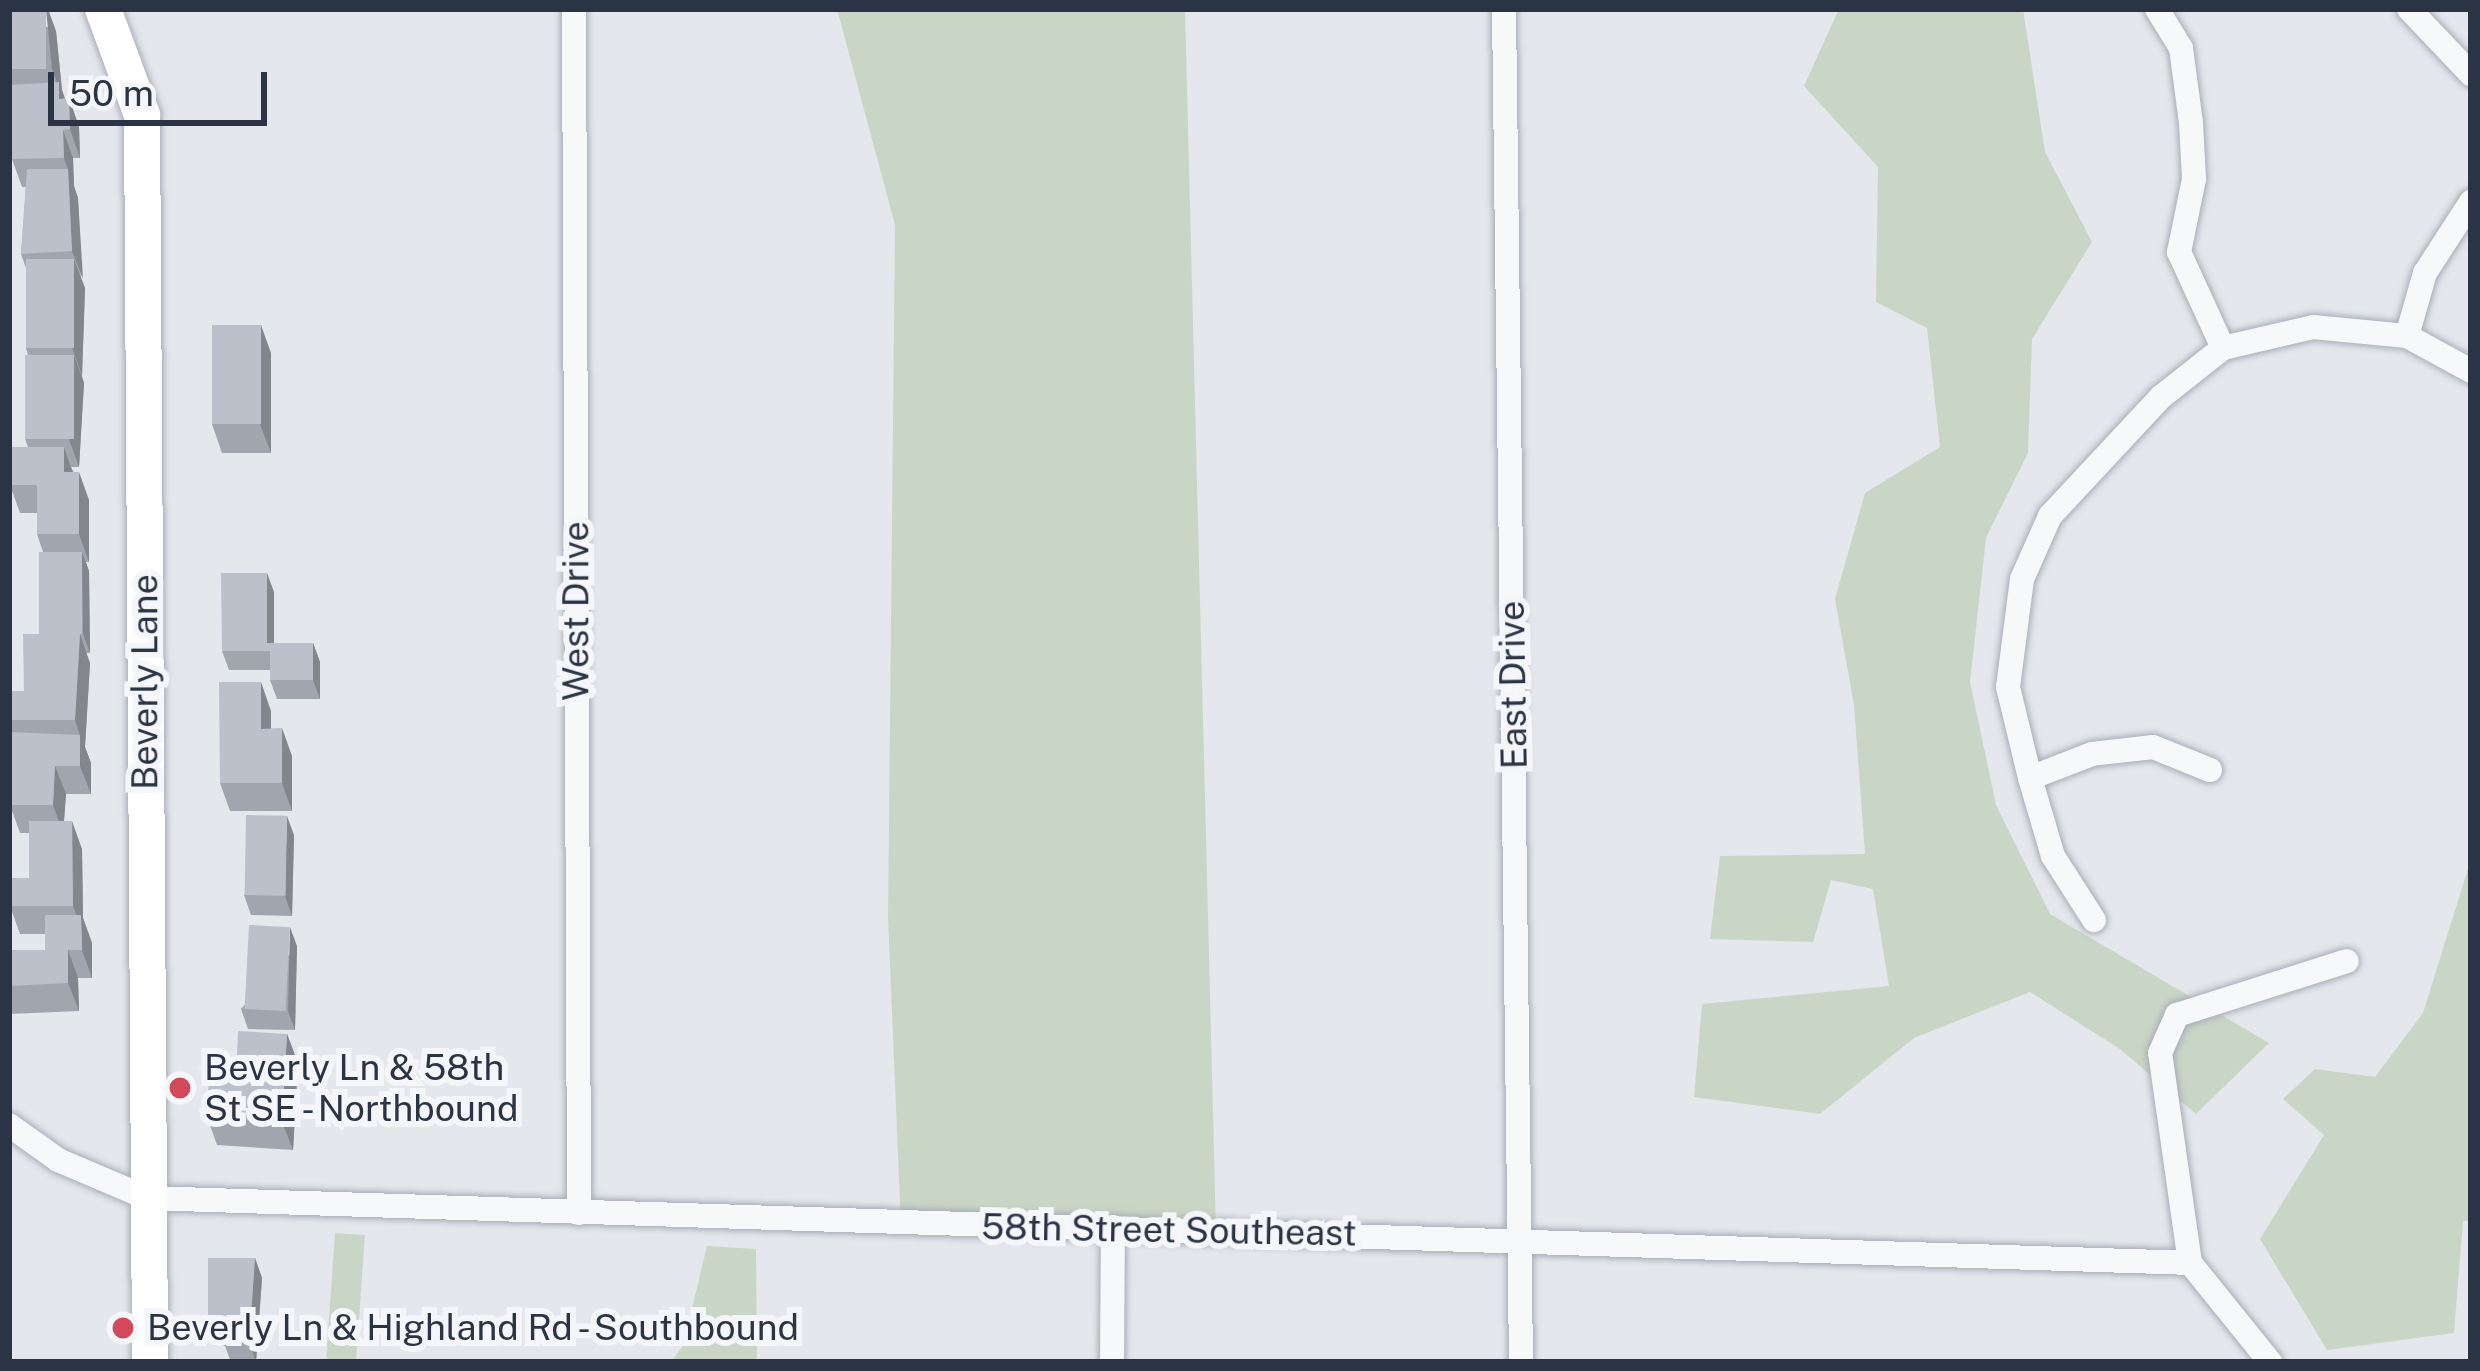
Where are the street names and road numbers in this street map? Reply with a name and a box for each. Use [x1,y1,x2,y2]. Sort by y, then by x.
street label: West Drive [554,521,598,701]
street label: Beverly Lane [123,574,167,790]
street label: East Drive [1490,600,1536,770]
street label: 58th Street Southeast [981,1205,1357,1255]

